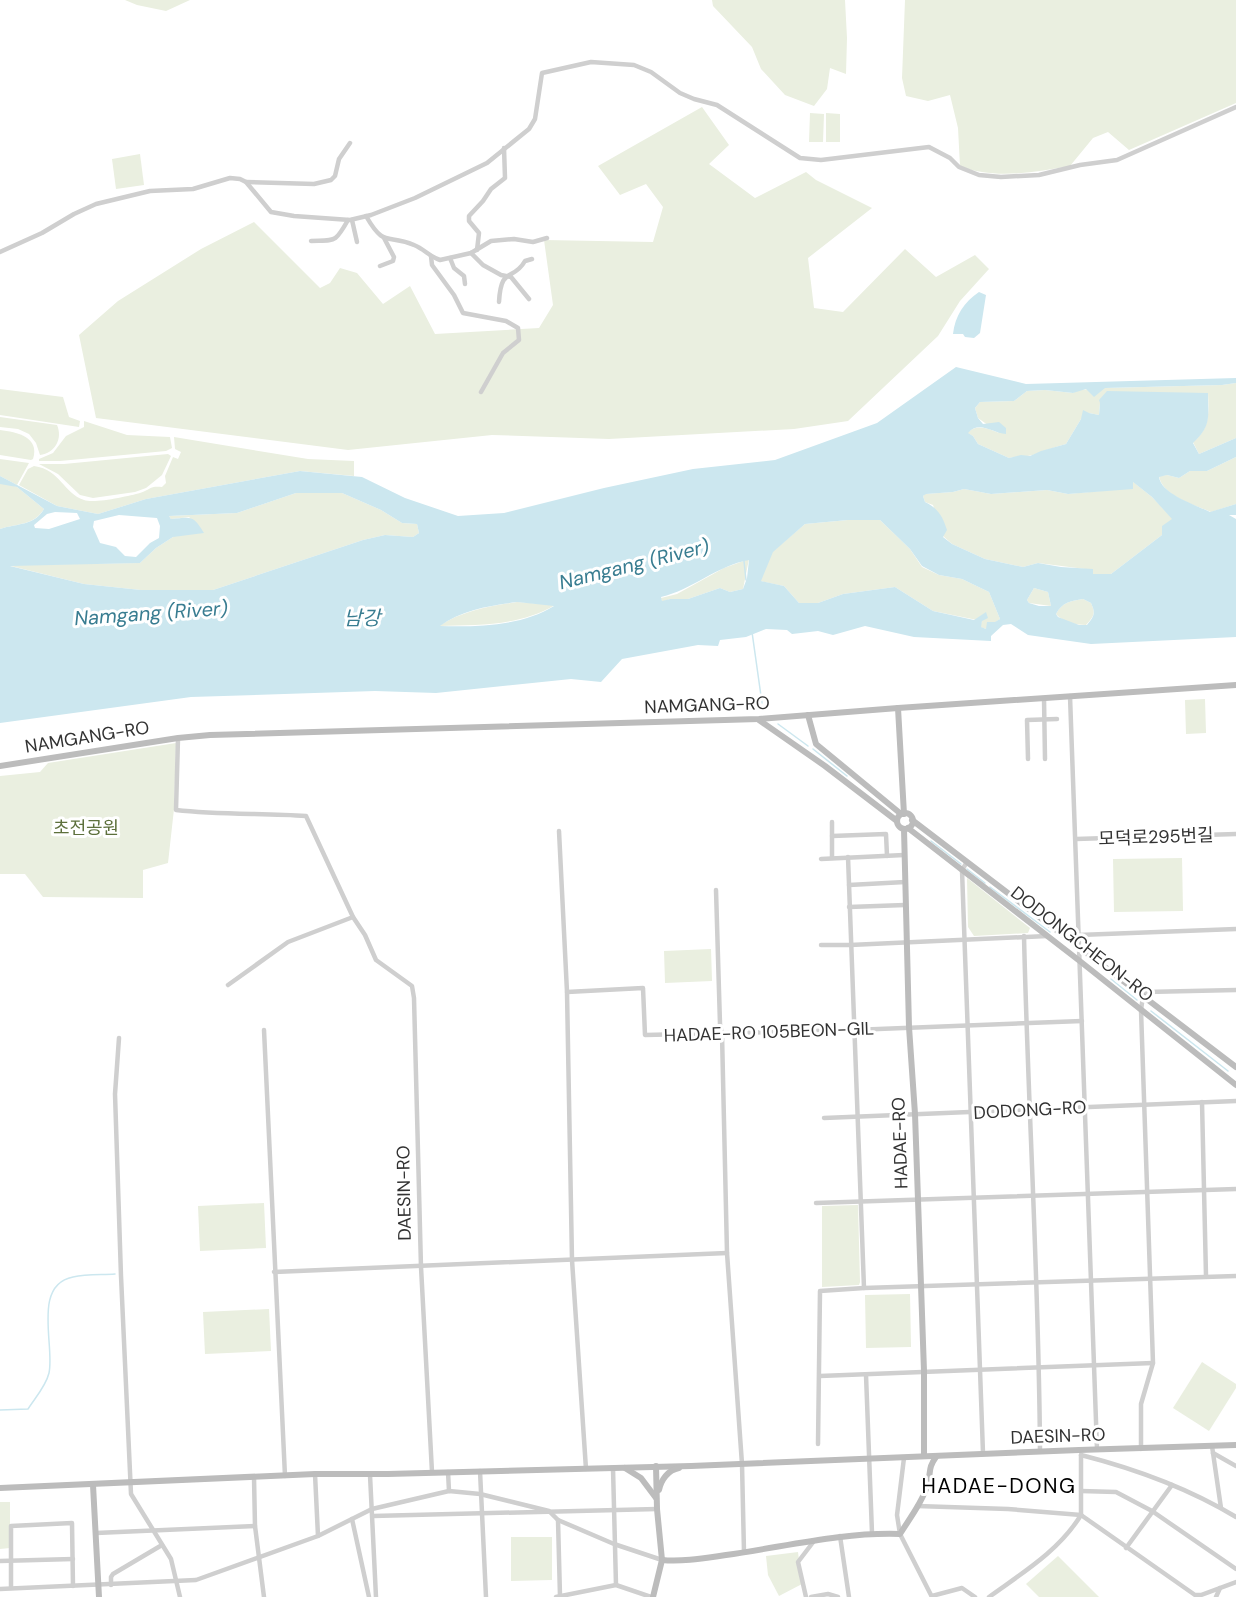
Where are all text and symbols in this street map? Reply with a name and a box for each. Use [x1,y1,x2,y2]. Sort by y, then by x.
water label: Namgang (River) [556,533,712,595]
water label: Namgang (River) [73,595,229,631]
water label: 남강 [344,605,383,631]
street label: NAMGANG-RO [644,691,770,719]
street label: NAMGANG-RO [23,715,151,759]
park label: 초전공원 [53,816,119,840]
street label: 모덕로295번길 [1098,823,1214,851]
street label: DODONGCHEON-RO [1006,881,1158,1007]
street label: HADAE-RO 105BEON-GIL [663,1016,875,1048]
street label: DODONG-RO [973,1095,1087,1125]
street label: HADAE-RO [886,1096,914,1189]
street label: DAESIN-RO [391,1145,417,1241]
street label: DAESIN-RO [1010,1422,1106,1450]
district label: HADAE-DONG [922,1472,1076,1500]

